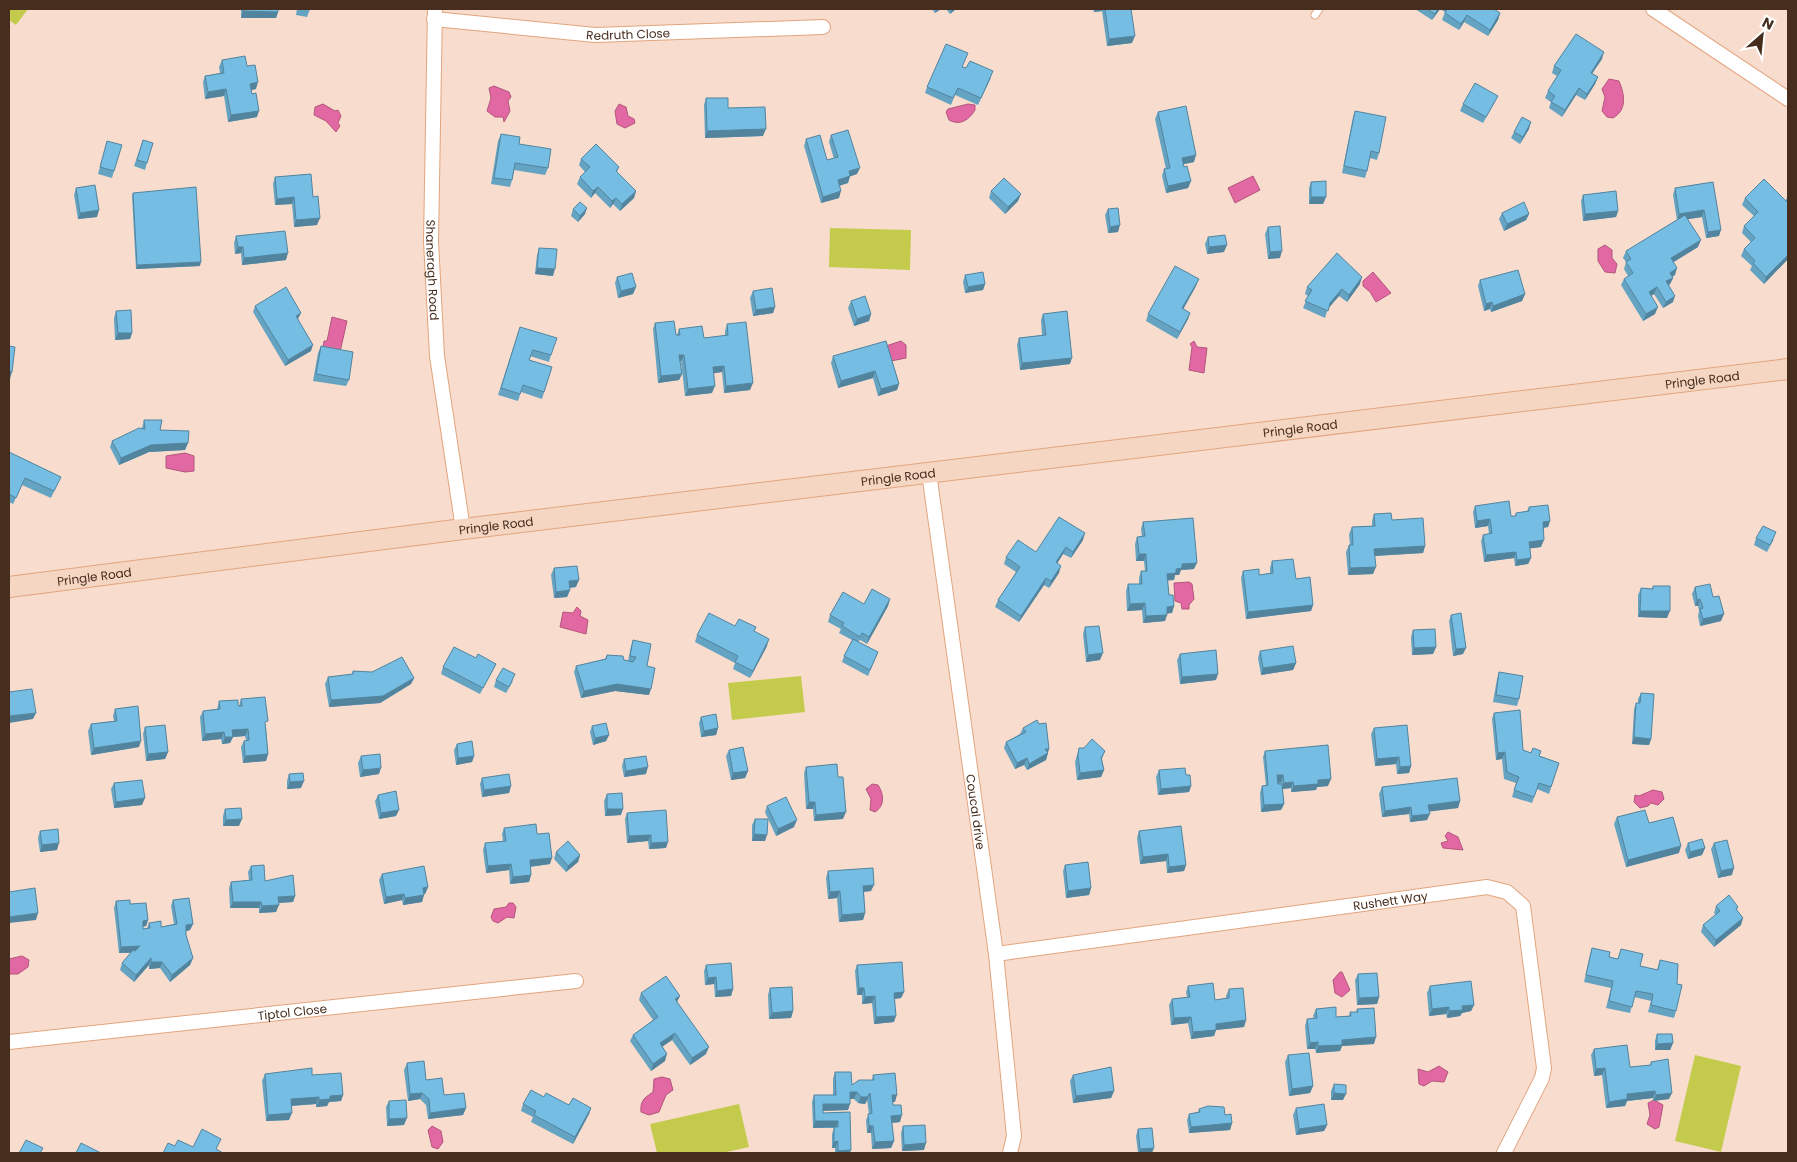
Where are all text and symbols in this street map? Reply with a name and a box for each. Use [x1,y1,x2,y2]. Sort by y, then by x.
north arrow [1737,10,1787,60]
text: N [1759,12,1777,35]
street label: Redruth Close [585,24,670,44]
street label: Shaneragh Road [422,219,444,321]
street label: Pringle Road [1664,366,1741,392]
street label: Pringle Road [1262,415,1339,441]
street label: Pringle Road [860,464,936,489]
street label: Pringle Road [458,512,534,538]
street label: Pringle Road [56,563,133,589]
street label: Coucal drive [963,773,990,851]
street label: Rushett Way [1352,887,1429,914]
street label: Tiptol Close [257,999,328,1024]

